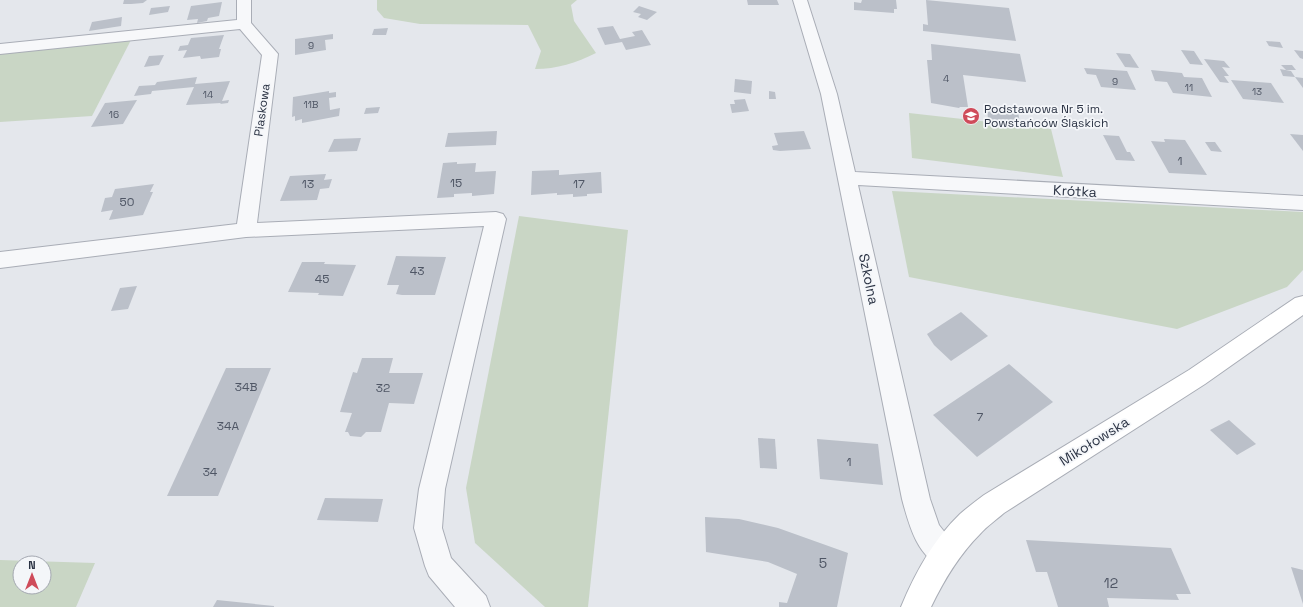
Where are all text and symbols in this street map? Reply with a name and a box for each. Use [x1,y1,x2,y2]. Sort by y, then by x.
house number: 9 [308,39,314,52]
house number: 4 [943,72,949,85]
house number: 9 [1112,75,1118,88]
house number: 11 [1185,81,1193,94]
street label: Piaskowa [250,82,274,137]
house number: 13 [1252,85,1262,98]
house number: 14 [203,88,213,101]
house number: 11B [304,98,319,111]
place label: Podstawowa Nr 5 im. Powstańców Śląskich [984,101,1108,131]
school or university icon: Podstawowa Nr 5 im. Powstańców Śląskich [961,106,981,126]
house number: 16 [109,108,119,121]
house number: 1 [1177,153,1183,169]
house number: 15 [450,175,462,191]
house number: 13 [302,176,314,192]
house number: 17 [573,176,585,192]
street label: Krótka [1053,181,1097,201]
house number: 50 [120,194,134,210]
street label: Szkolna [855,252,883,306]
house number: 43 [410,263,424,279]
house number: 45 [315,271,329,287]
house number: 34B [235,379,257,395]
house number: 32 [376,380,390,396]
house number: 7 [977,409,984,425]
street label: Mikołowska [1056,412,1132,470]
house number: 34A [217,418,240,434]
house number: 1 [846,454,852,470]
house number: 34 [203,464,218,480]
house number: 5 [819,554,827,572]
north arrow [12,555,52,595]
text: N [28,558,36,572]
house number: 12 [1104,574,1118,592]

